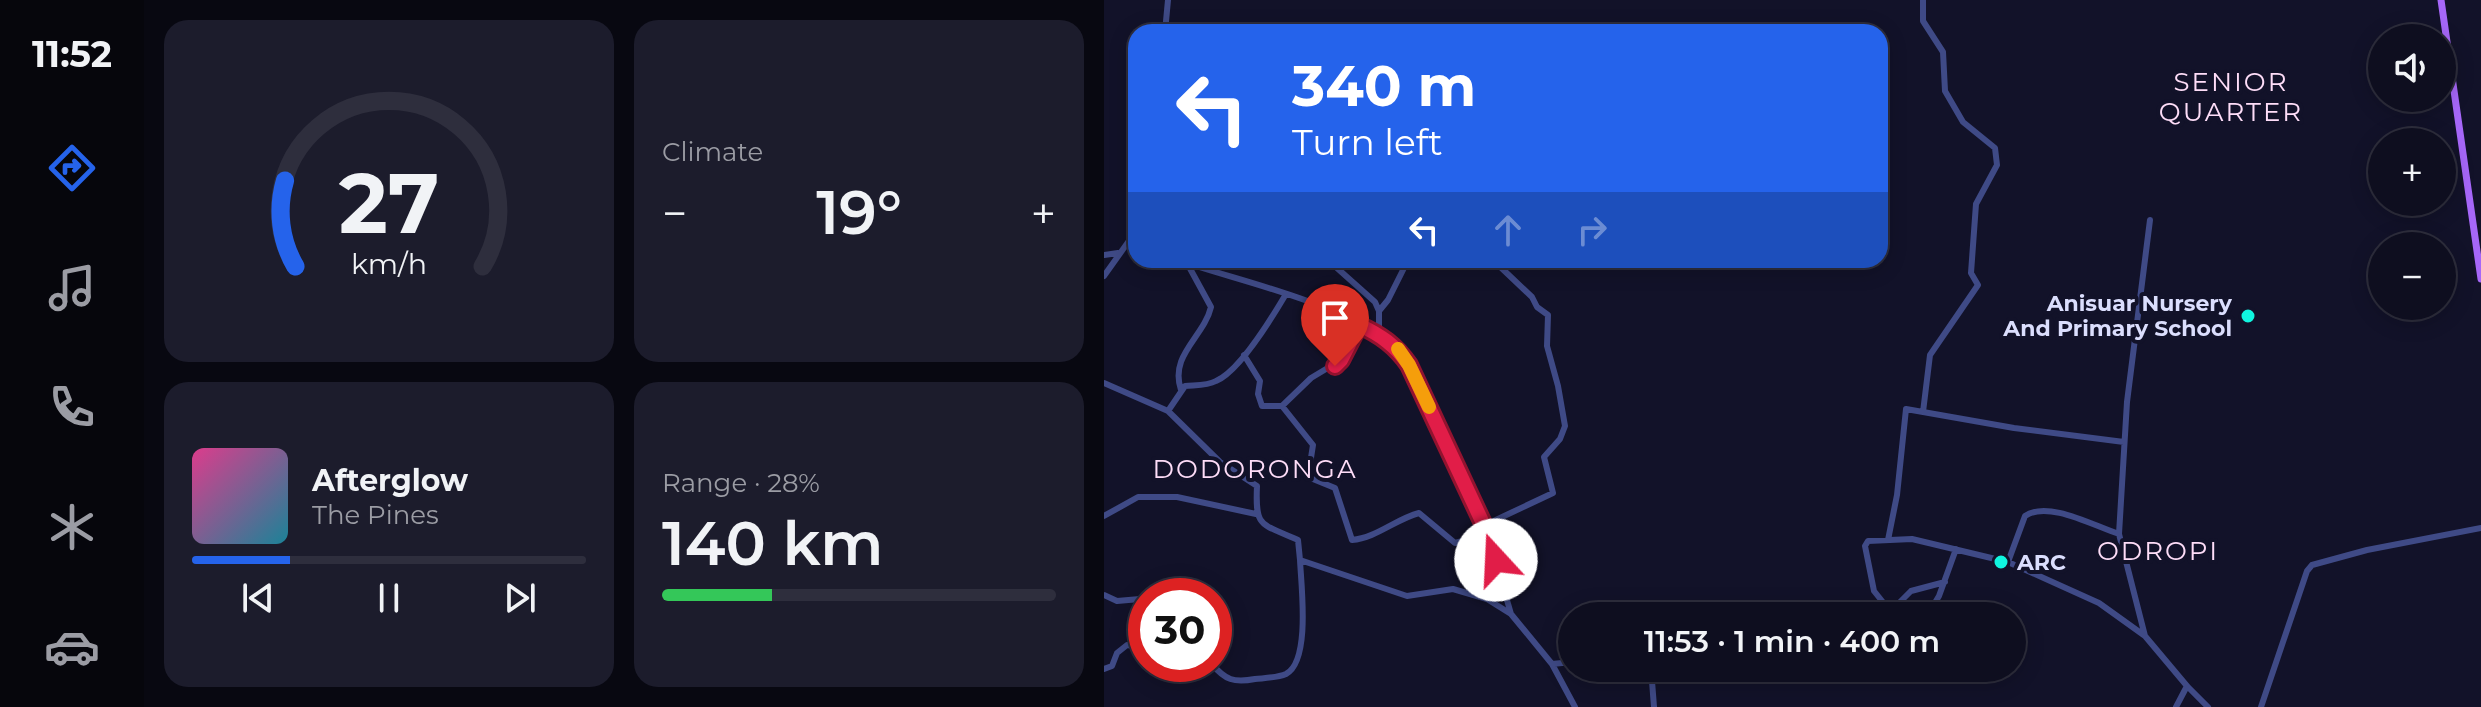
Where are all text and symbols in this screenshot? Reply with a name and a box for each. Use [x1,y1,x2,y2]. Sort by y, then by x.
map controls [2368,24,2456,320]
button: sound [2368,24,2456,112]
text: 11:52 [32,32,112,76]
text: 340 m [1292,52,1476,120]
icon: left [1160,56,1264,160]
district label: SENIOR QUARTER [2159,66,2303,128]
text: Turn left [1292,120,1443,164]
button: + [2368,128,2456,216]
text: Climate [662,136,763,168]
icon: directions [44,140,100,196]
text: 27 [339,151,439,253]
text: 19° [816,176,902,249]
text: − [662,186,687,240]
text: + [1031,186,1056,240]
icon: left [1402,208,1446,252]
icon: ahead [1486,208,1530,252]
icon: right [1570,208,1614,252]
button: − [2368,232,2456,320]
text: km/h [351,246,427,281]
icon: music [44,260,100,316]
pin [1301,284,1369,366]
place label: Anisuar Nursery And Primary School [2002,290,2233,342]
icon: arrive [1313,296,1357,340]
marker: Anisuar Nursery And Primary School [2239,307,2257,325]
icon: phone [44,379,100,435]
district label: DODORONGA [1152,453,1358,485]
text: Afterglow [312,462,468,499]
text: Range · 28% [662,467,820,499]
icon: climate [44,499,100,555]
text: The Pines [312,499,439,531]
text: 140 km [662,507,884,580]
position arrow [1454,518,1538,602]
district label: ODROPI [2097,535,2219,567]
place label: ARC [2016,549,2066,576]
marker: ARC [1992,553,2010,571]
icon: previous [236,576,280,620]
icon: pause [367,576,411,620]
icon: next [498,576,542,620]
speed limit sign: 30 [1128,578,1232,682]
icon: car [44,619,100,675]
text: 11:53 · 1 min · 400 m [1644,623,1940,660]

